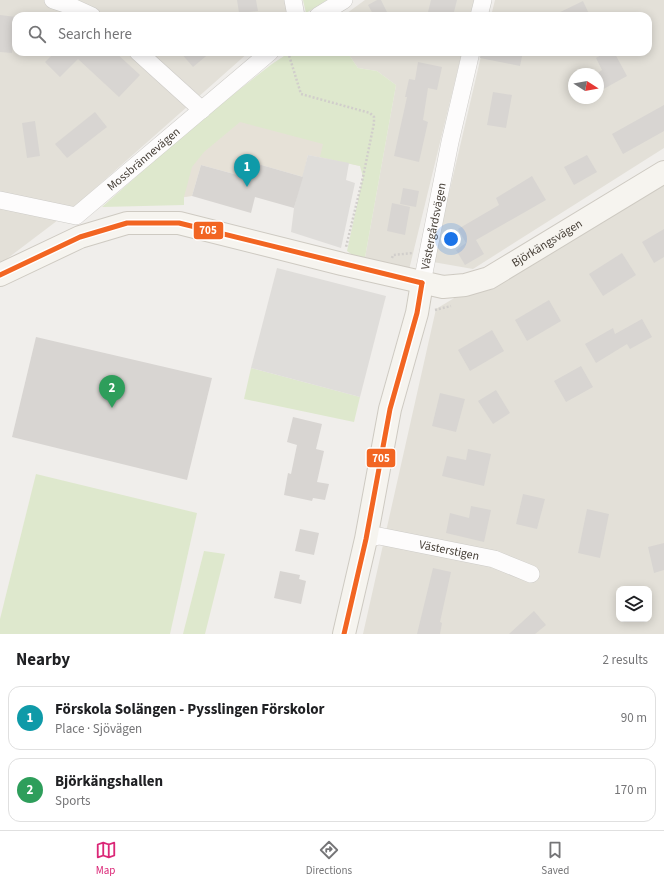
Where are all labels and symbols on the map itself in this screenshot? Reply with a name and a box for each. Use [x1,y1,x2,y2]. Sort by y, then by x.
north arrow [568,68,604,104]
street label: Mossbrännevägen [104,124,184,195]
pin: 1 [234,154,260,187]
street label: Västergårdsvägen [417,181,451,271]
street label: Björkängsvägen [508,215,586,271]
line badge: 705 [193,221,224,240]
text: 705 [199,223,217,238]
your location [441,229,461,249]
pin: 2 [99,375,125,408]
line badge: 705 [366,448,396,468]
text: 705 [372,451,390,466]
street label: Västerstigen [418,536,481,565]

